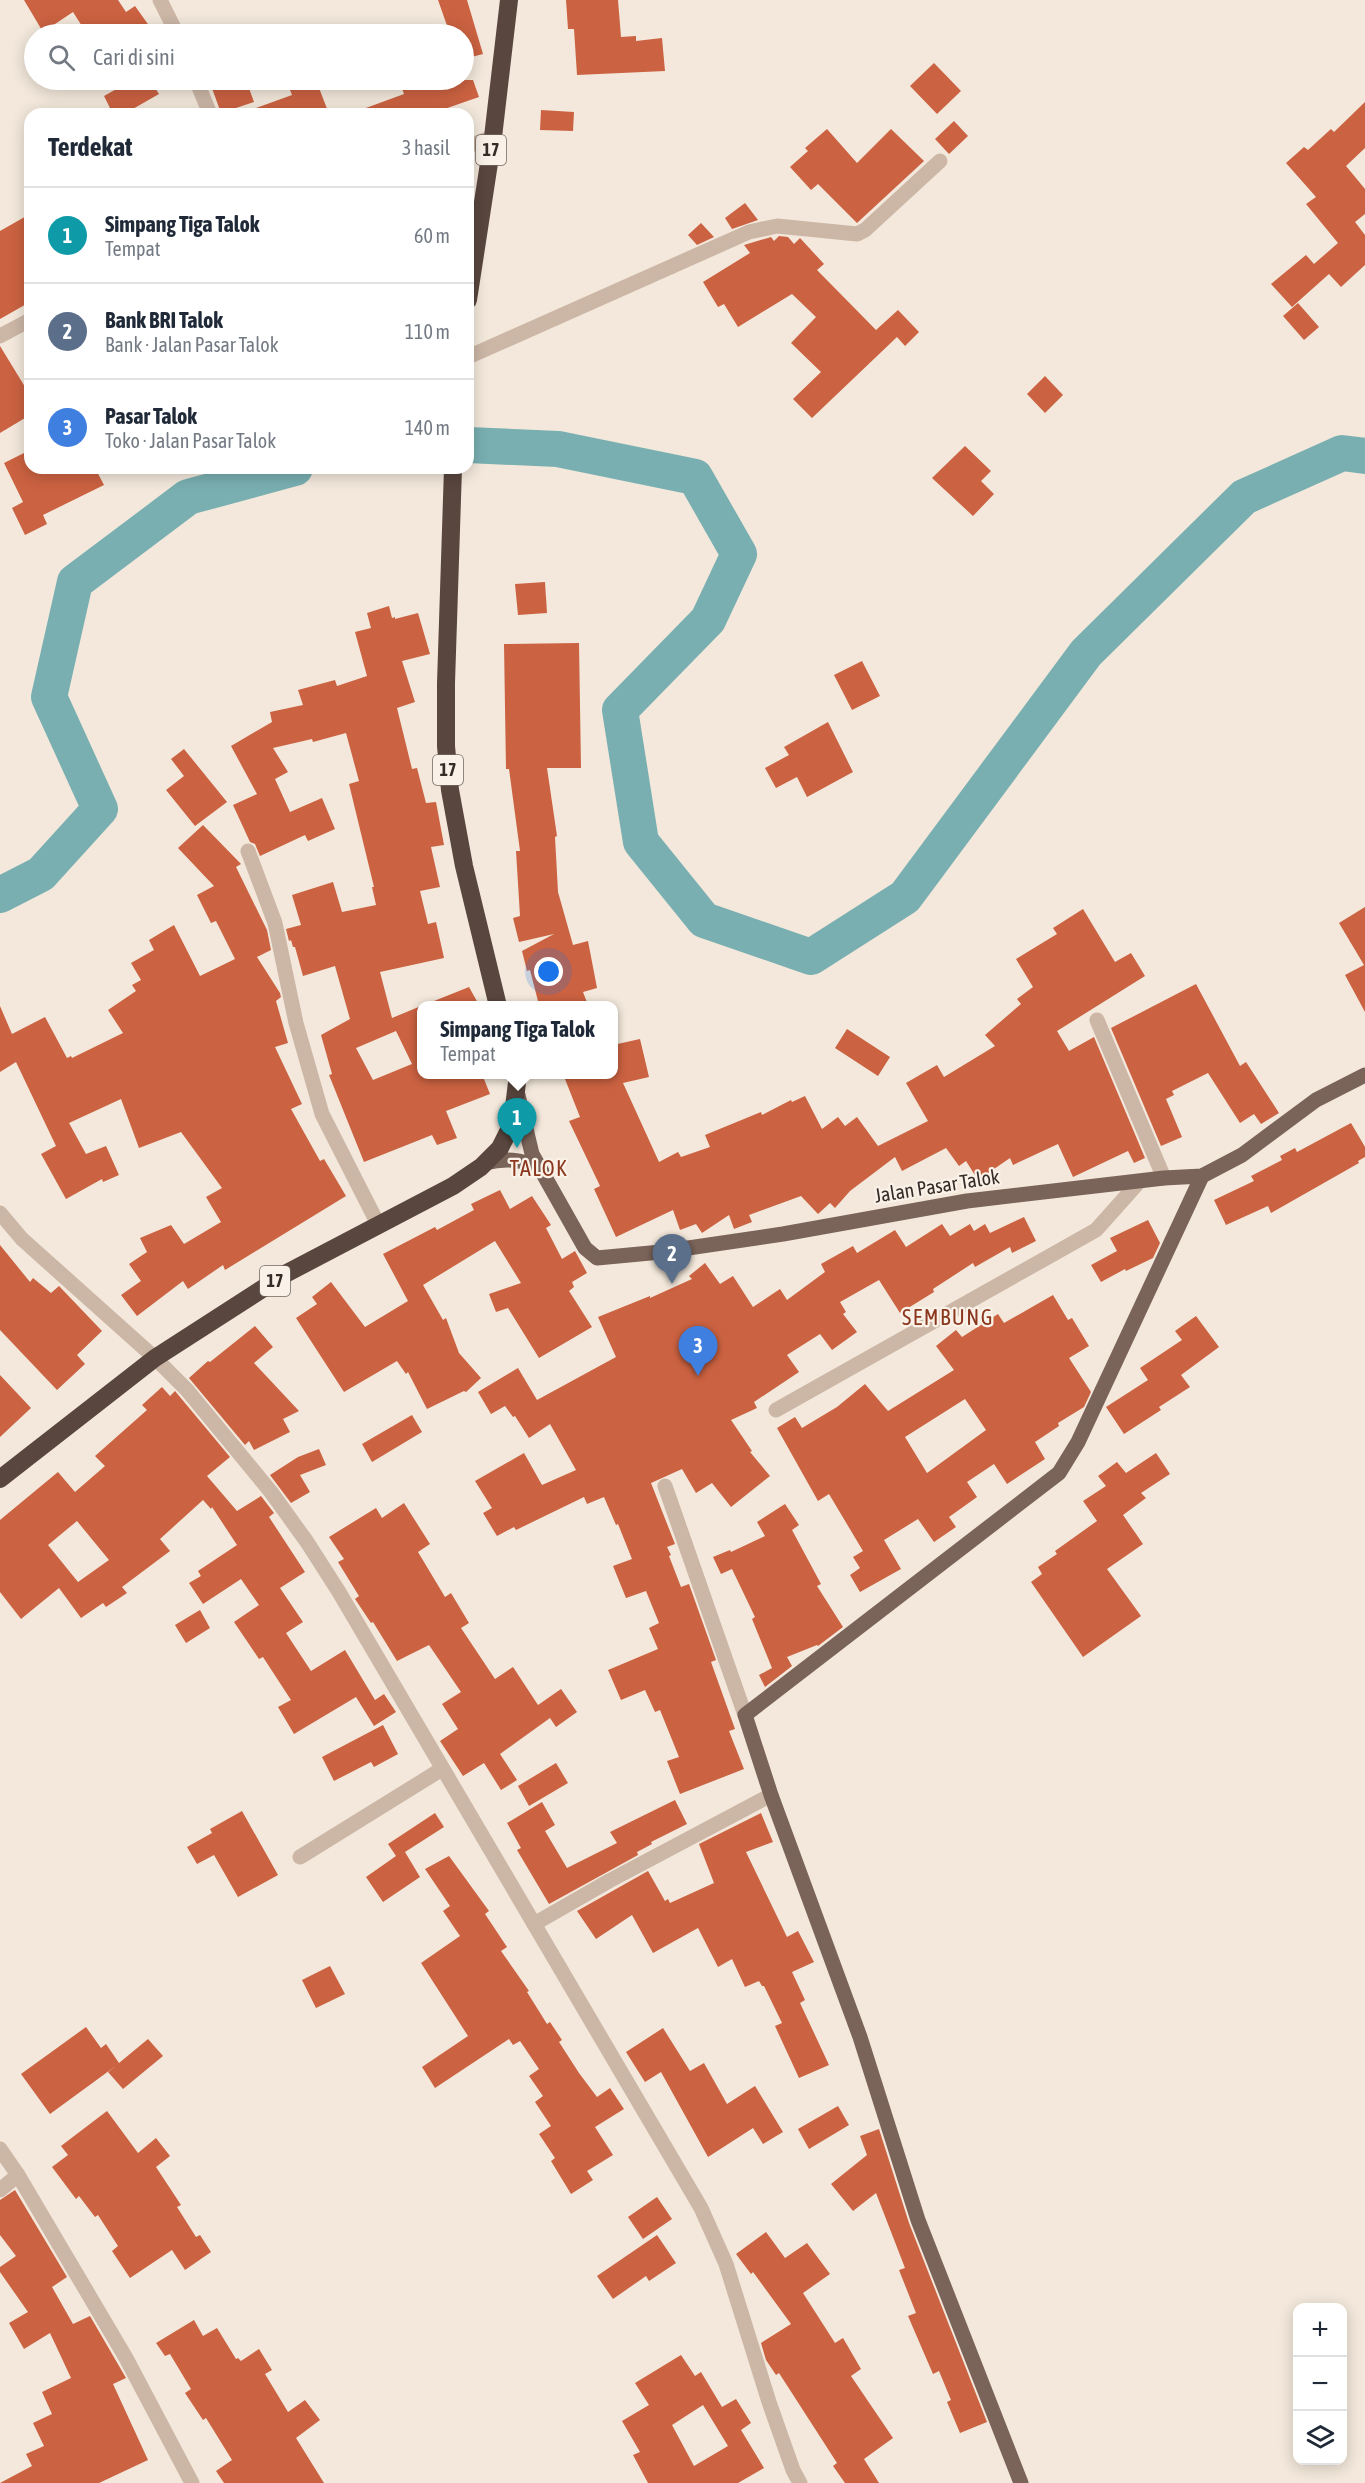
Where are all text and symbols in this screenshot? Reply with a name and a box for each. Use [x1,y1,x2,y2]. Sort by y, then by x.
search box [24,24,474,90]
icon: search [45,41,78,74]
text: Cari di sini [93,44,175,70]
text: Terdekat [48,132,132,162]
road number: 17 [476,135,506,165]
text: 3 hasil [402,136,450,159]
text: Simpang Tiga Talok [105,211,259,237]
text: 1 [63,224,72,247]
text: 60 m [414,224,450,247]
text: Tempat [105,237,161,260]
text: Bank BRI Talok [105,307,223,333]
text: 2 [63,320,72,343]
text: 110 m [405,320,450,343]
text: Bank · Jalan Pasar Talok [105,333,278,356]
text: Pasar Talok [105,403,197,429]
text: 3 [63,416,72,439]
text: 140 m [405,416,450,439]
text: Toko · Jalan Pasar Talok [105,429,276,452]
road number: 17 [433,755,463,785]
your location [534,957,563,986]
popup [417,1001,618,1079]
text: Simpang Tiga Talok [440,1016,595,1042]
text: Tempat [440,1042,496,1065]
pin: 1 [498,1098,536,1148]
district label: TALOK [510,1155,568,1181]
street label: Jalan Pasar Talok [873,1164,1001,1207]
pin: 2 [652,1234,692,1284]
road number: 17 [260,1266,290,1296]
district label: SEMBUNG [902,1304,994,1330]
pin: 3 [678,1326,718,1376]
map controls [1293,2303,1347,2465]
button: + [1293,2303,1347,2357]
button: − [1293,2357,1347,2411]
button: layers [1293,2411,1347,2465]

